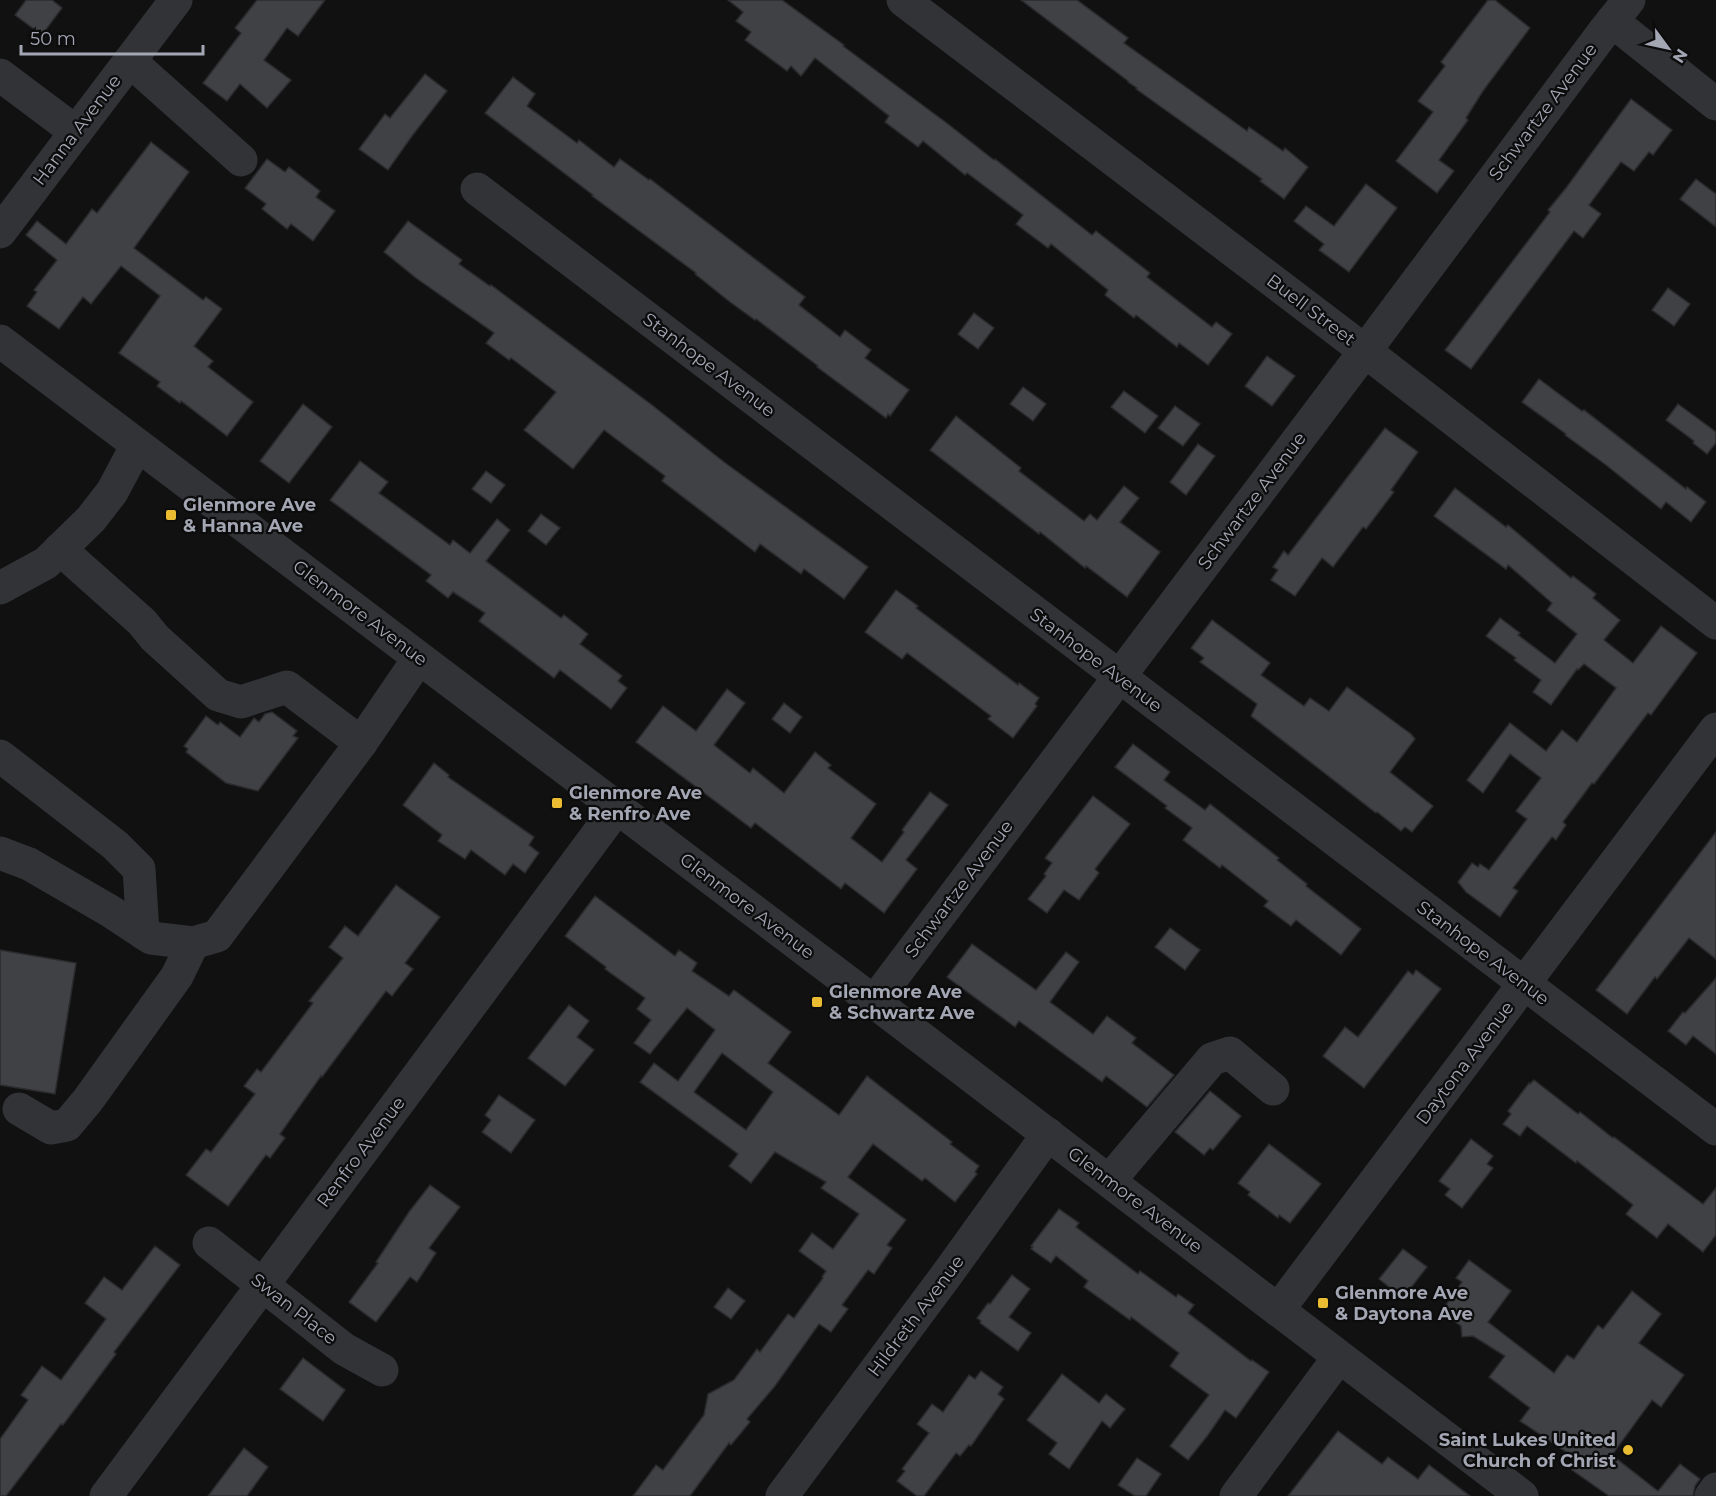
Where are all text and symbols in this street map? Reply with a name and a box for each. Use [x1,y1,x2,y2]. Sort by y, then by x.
scale bar [21,18,202,56]
north arrow [1638,18,1698,78]
text: 50 m [30,28,76,50]
street label: Schwartze Avenue [1484,39,1602,185]
text: N [1669,45,1692,66]
street label: Hanna Avenue [28,70,126,190]
street label: Buell Street [1262,270,1360,350]
street label: Stanhope Avenue [638,308,780,422]
street label: Schwartze Avenue [1193,428,1311,574]
place label: Glenmore Ave & Hanna Ave [183,494,316,537]
marker: Glenmore Ave & Hanna Ave [164,508,178,522]
street label: Glenmore Avenue [288,555,432,671]
street label: Stanhope Avenue [1025,603,1167,717]
place label: Glenmore Ave & Renfro Ave [569,782,702,825]
marker: Glenmore Ave & Renfro Ave [550,796,564,810]
street label: Schwartze Avenue [900,816,1018,962]
street label: Glenmore Avenue [675,848,819,964]
street label: Stanhope Avenue [1412,896,1554,1010]
place label: Glenmore Ave & Schwartz Ave [829,981,975,1024]
marker: Glenmore Ave & Schwartz Ave [810,995,824,1009]
street label: Daytona Avenue [1411,997,1519,1129]
street label: Renfro Avenue [312,1092,410,1212]
street label: Glenmore Avenue [1063,1142,1207,1258]
street label: Hildreth Avenue [863,1251,969,1381]
street label: Swan Place [247,1269,341,1349]
place label: Glenmore Ave & Daytona Ave [1335,1282,1473,1325]
marker: Glenmore Ave & Daytona Ave [1316,1296,1330,1310]
place label: Saint Lukes United Church of Christ [1439,1429,1616,1472]
marker: Saint Lukes United Church of Christ [1621,1443,1635,1457]

